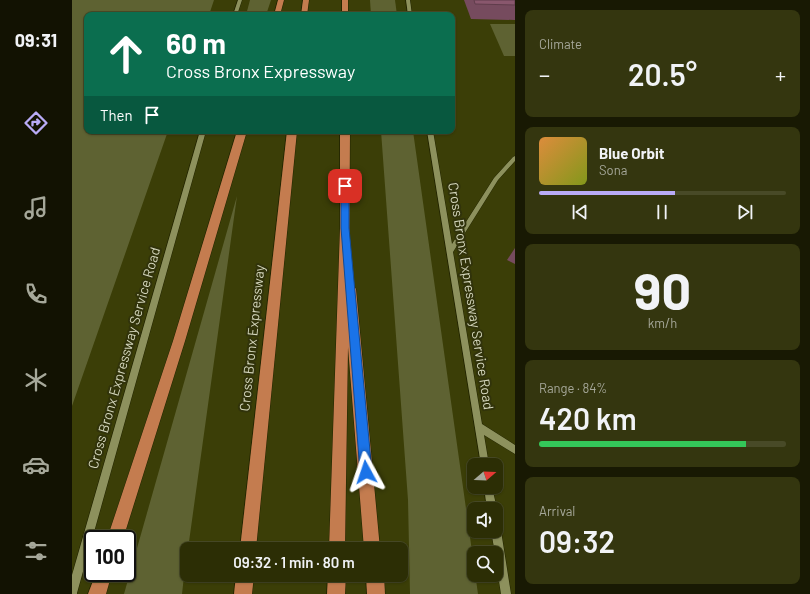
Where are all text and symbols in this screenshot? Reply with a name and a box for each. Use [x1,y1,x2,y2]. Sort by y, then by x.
text: 60 m [166,26,226,60]
icon: ahead [100,28,152,80]
text: 09:31 [15,29,57,51]
text: Climate [539,36,582,52]
text: 20.5° [628,56,697,92]
text: Cross Bronx Expressway [166,60,355,82]
text: − [539,61,550,87]
text: + [775,61,786,87]
icon: arrive [141,104,163,126]
text: Then [100,106,133,124]
icon: directions [22,109,50,137]
text: Blue Orbit [599,144,664,162]
text: Sona [599,162,627,178]
pin [328,169,362,203]
icon: arrive [334,175,356,197]
street label: Cross Bronx Expressway Service Road [445,181,498,411]
icon: music [22,194,50,222]
icon: previous [569,201,591,223]
icon: pause [651,201,673,223]
icon: next [734,201,756,223]
street label: Cross Bronx Expressway Service Road [84,245,163,471]
text: 90 [634,258,691,320]
street label: Cross Bronx Expressway [235,263,268,412]
icon: phone [22,280,50,308]
text: km/h [648,315,677,331]
icon: climate [22,366,50,394]
text: Range · 84% [539,380,607,396]
text: 420 km [539,400,637,436]
icon: car [22,451,50,479]
position arrow [345,451,387,493]
north arrow [467,458,503,494]
map controls [467,458,503,582]
button: sound [467,502,503,538]
text: Arrival [539,503,575,519]
text: 09:32 [539,523,615,559]
speed limit sign: 100 [84,530,136,582]
icon: filters [22,537,50,565]
button: search [467,546,503,582]
text: 09:32 · 1 min · 80 m [233,553,355,571]

